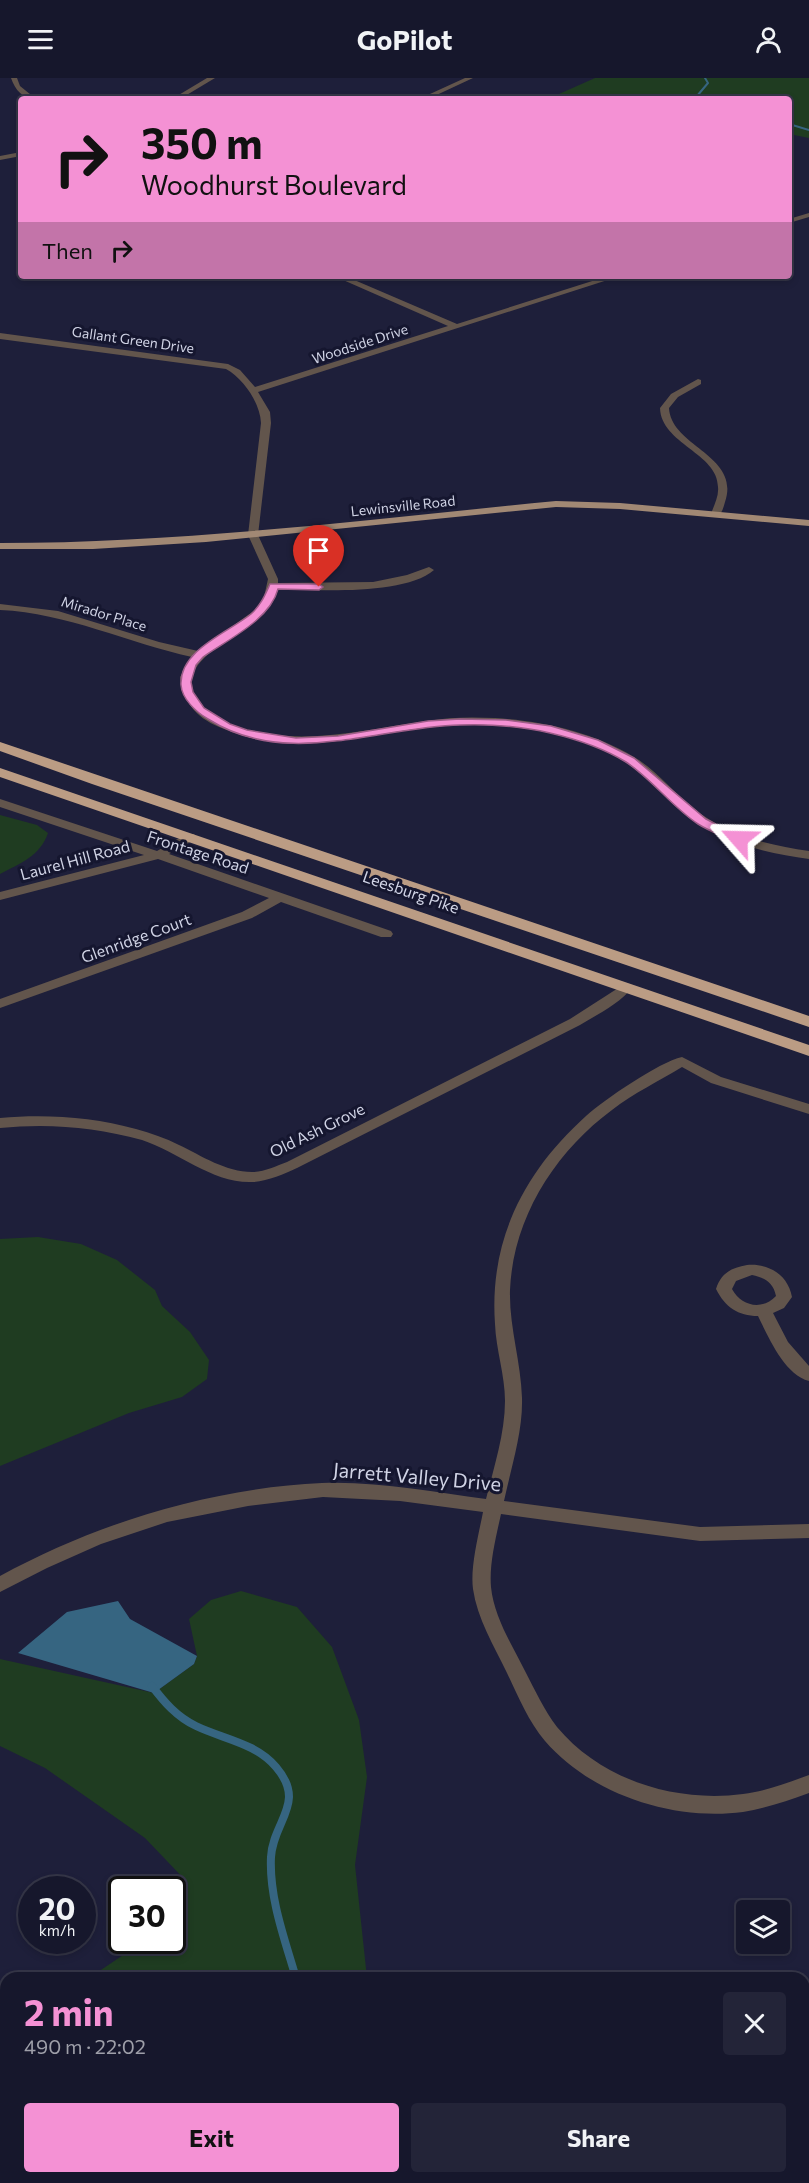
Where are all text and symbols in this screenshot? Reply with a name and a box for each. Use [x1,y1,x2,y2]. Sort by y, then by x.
icon: menu [24,23,57,56]
text: GoPilot [357,23,452,56]
icon: person [752,23,785,56]
text: 350 m [141,116,263,168]
icon: right [42,120,120,198]
text: Woodhurst Boulevard [141,168,407,201]
icon: right [105,234,138,267]
text: Then [42,237,93,264]
street label: Woodside Drive [310,320,410,367]
street label: Gallant Green Drive [71,323,195,357]
street label: Lewinsville Road [350,492,456,519]
pin [293,525,344,587]
icon: arrive [302,534,335,567]
street label: Mirador Place [59,592,149,635]
position arrow [707,807,771,871]
street label: Frontage Road [145,826,252,877]
street label: Laurel Hill Road [18,836,132,883]
street label: Leesburg Pike [360,866,462,917]
street label: Glenridge Court [78,909,194,966]
street label: Old Ash Grove [266,1098,367,1161]
street label: Jarrett Valley Drive [332,1457,502,1495]
speed limit sign: 30 [108,1876,186,1954]
text: 20 [39,1889,75,1926]
map controls [736,1900,790,1954]
button: layers [736,1900,790,1954]
text: km/h [39,1921,75,1939]
text: 2 min [24,1989,114,2033]
button: close [723,1992,786,2055]
text: 490 m · 22:02 [24,2034,146,2058]
button: Exit [24,2103,399,2172]
button: Share [411,2103,786,2172]

